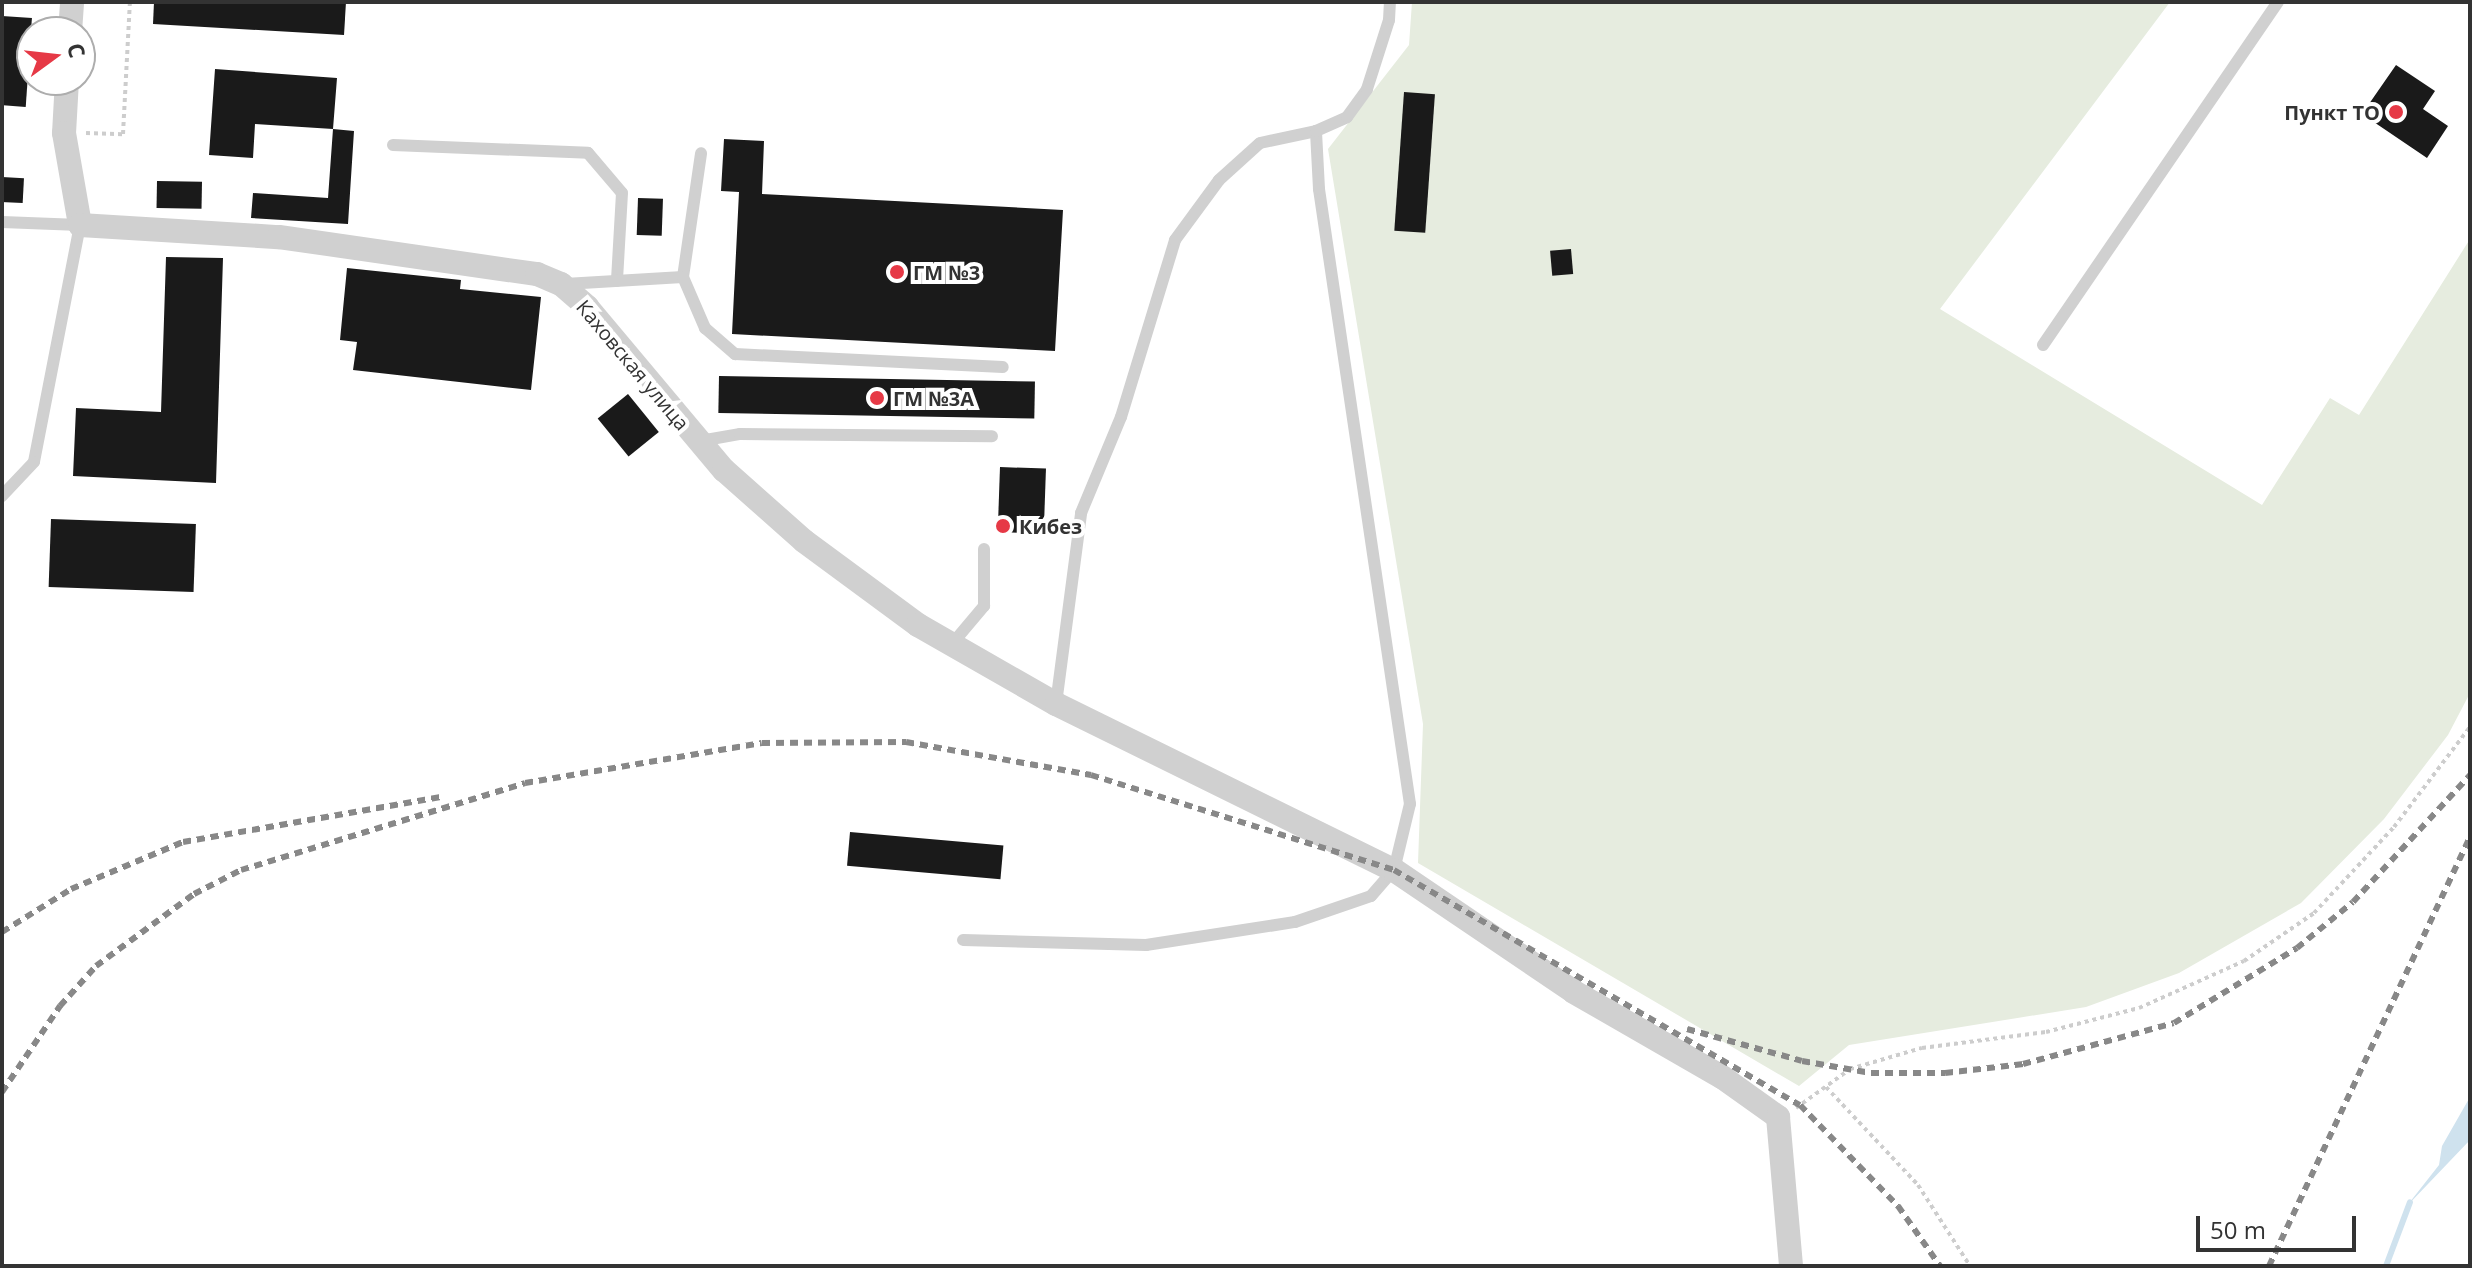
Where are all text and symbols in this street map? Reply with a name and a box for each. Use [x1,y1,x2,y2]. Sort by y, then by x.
north arrow [16,16,96,96]
text: С [61,40,94,61]
place label: Пункт ТО [2284,100,2380,124]
marker: Пункт ТО [2387,103,2405,121]
place label: ГМ №3 [913,260,980,284]
marker: ГМ №3 [888,263,906,281]
street label: Каховская улица [572,295,694,435]
place label: ГМ №3А [893,386,974,410]
marker: ГМ №3А [868,389,886,407]
place label: Кибез [1019,514,1082,538]
marker: Кибез [994,517,1012,535]
scale bar [2200,1200,2360,1250]
text: 50 m [2210,1213,2266,1246]

